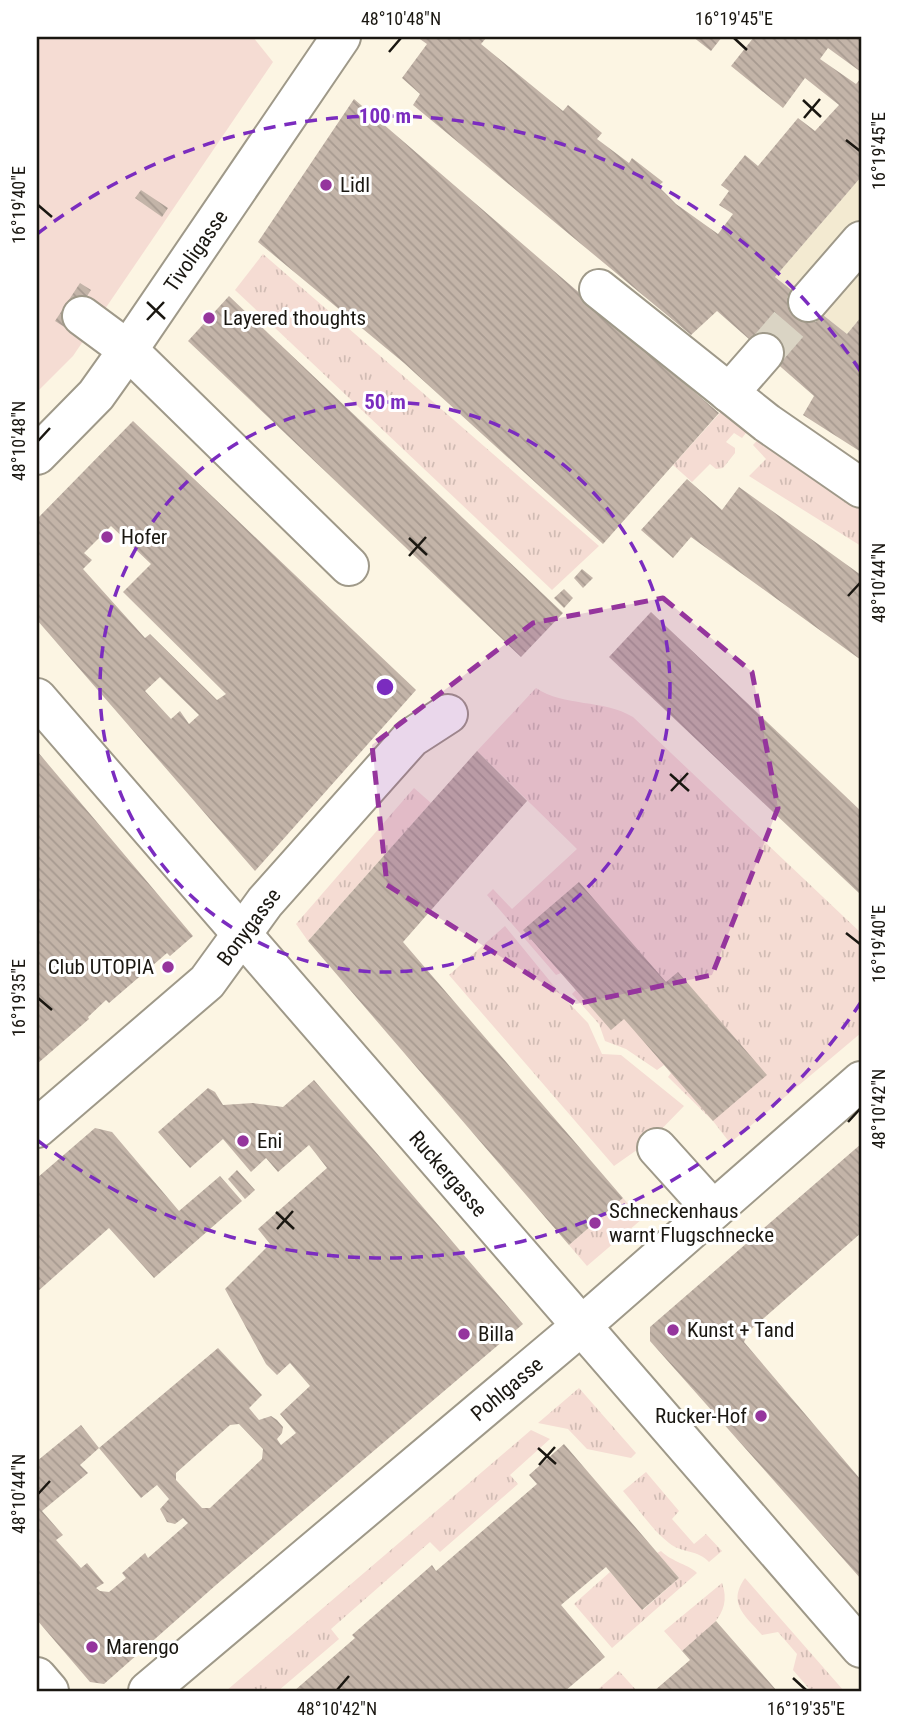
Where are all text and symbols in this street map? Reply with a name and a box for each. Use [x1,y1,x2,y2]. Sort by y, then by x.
text: 48°10'48"N [361,8,441,29]
text: 16°19'45"E [695,8,773,29]
text: 100 m [359,104,411,128]
text: 16°19'45"E [868,112,889,190]
text: 16°19'40"E [8,166,29,244]
place label: Lidl [340,173,370,197]
marker: Lidl [318,177,334,193]
street label: Tivoligasse [159,205,233,296]
place label: Layered thoughts [223,306,366,330]
marker: Layered thoughts [201,310,217,326]
text: 50 m [364,390,406,414]
text: 48°10'48"N [8,401,29,481]
place label: Hofer [121,525,167,549]
marker: Hofer [99,529,115,545]
text: 48°10'44"N [868,543,889,623]
centre of rings [373,675,397,699]
street label: Bonygasse [212,884,286,970]
text: 16°19'40"E [868,905,889,983]
place label: Club UTOPIA [48,955,154,979]
text: 16°19'35"E [8,959,29,1037]
marker: Club UTOPIA [160,959,176,975]
text: 48°10'42"N [868,1069,889,1149]
street label: Ruckergasse [404,1126,492,1222]
place label: Eni [257,1129,282,1153]
marker: Eni [235,1133,251,1149]
place label: Schneckenhaus warnt Flugschnecke [609,1199,774,1247]
marker: Schneckenhaus warnt Flugschnecke [587,1215,603,1231]
place label: Kunst + Tand [687,1318,794,1342]
place label: Billa [478,1322,514,1346]
marker: Kunst + Tand [665,1322,681,1338]
marker: Billa [456,1326,472,1342]
street label: Pohlgasse [466,1352,548,1426]
place label: Rucker-Hof [655,1404,747,1428]
marker: Rucker-Hof [753,1408,769,1424]
text: 48°10'44"N [8,1454,29,1534]
place label: Marengo [106,1635,179,1659]
marker: Marengo [84,1639,100,1655]
text: 48°10'42"N [297,1698,377,1719]
text: 16°19'35"E [767,1698,845,1719]

